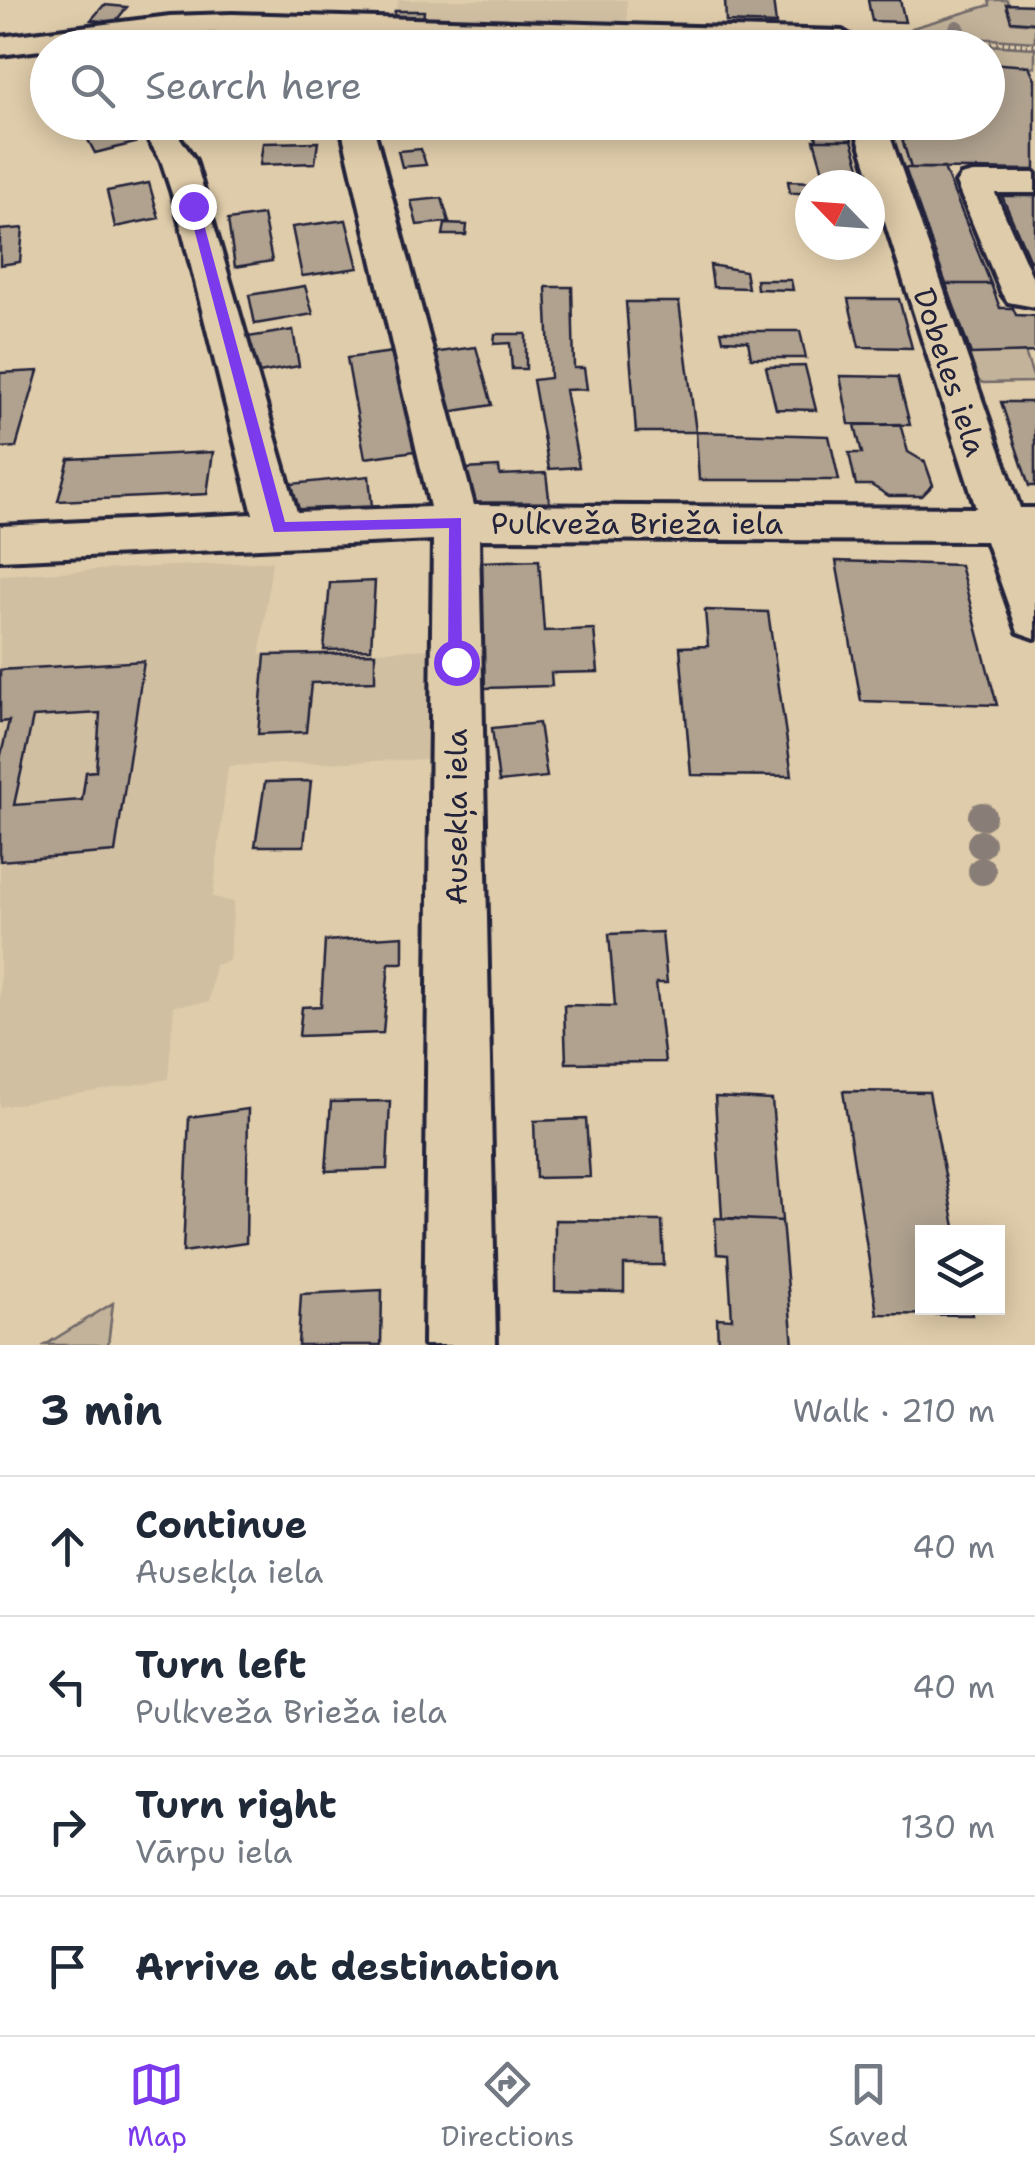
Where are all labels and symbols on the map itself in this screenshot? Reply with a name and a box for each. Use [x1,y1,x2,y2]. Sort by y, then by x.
north arrow [795,170,885,260]
route end [171,184,217,230]
street label: Dobeles iela [904,283,997,462]
street label: Pulkveža Brieža iela [491,503,784,544]
route start [434,640,480,686]
street label: Ausekļa iela [436,728,477,905]

